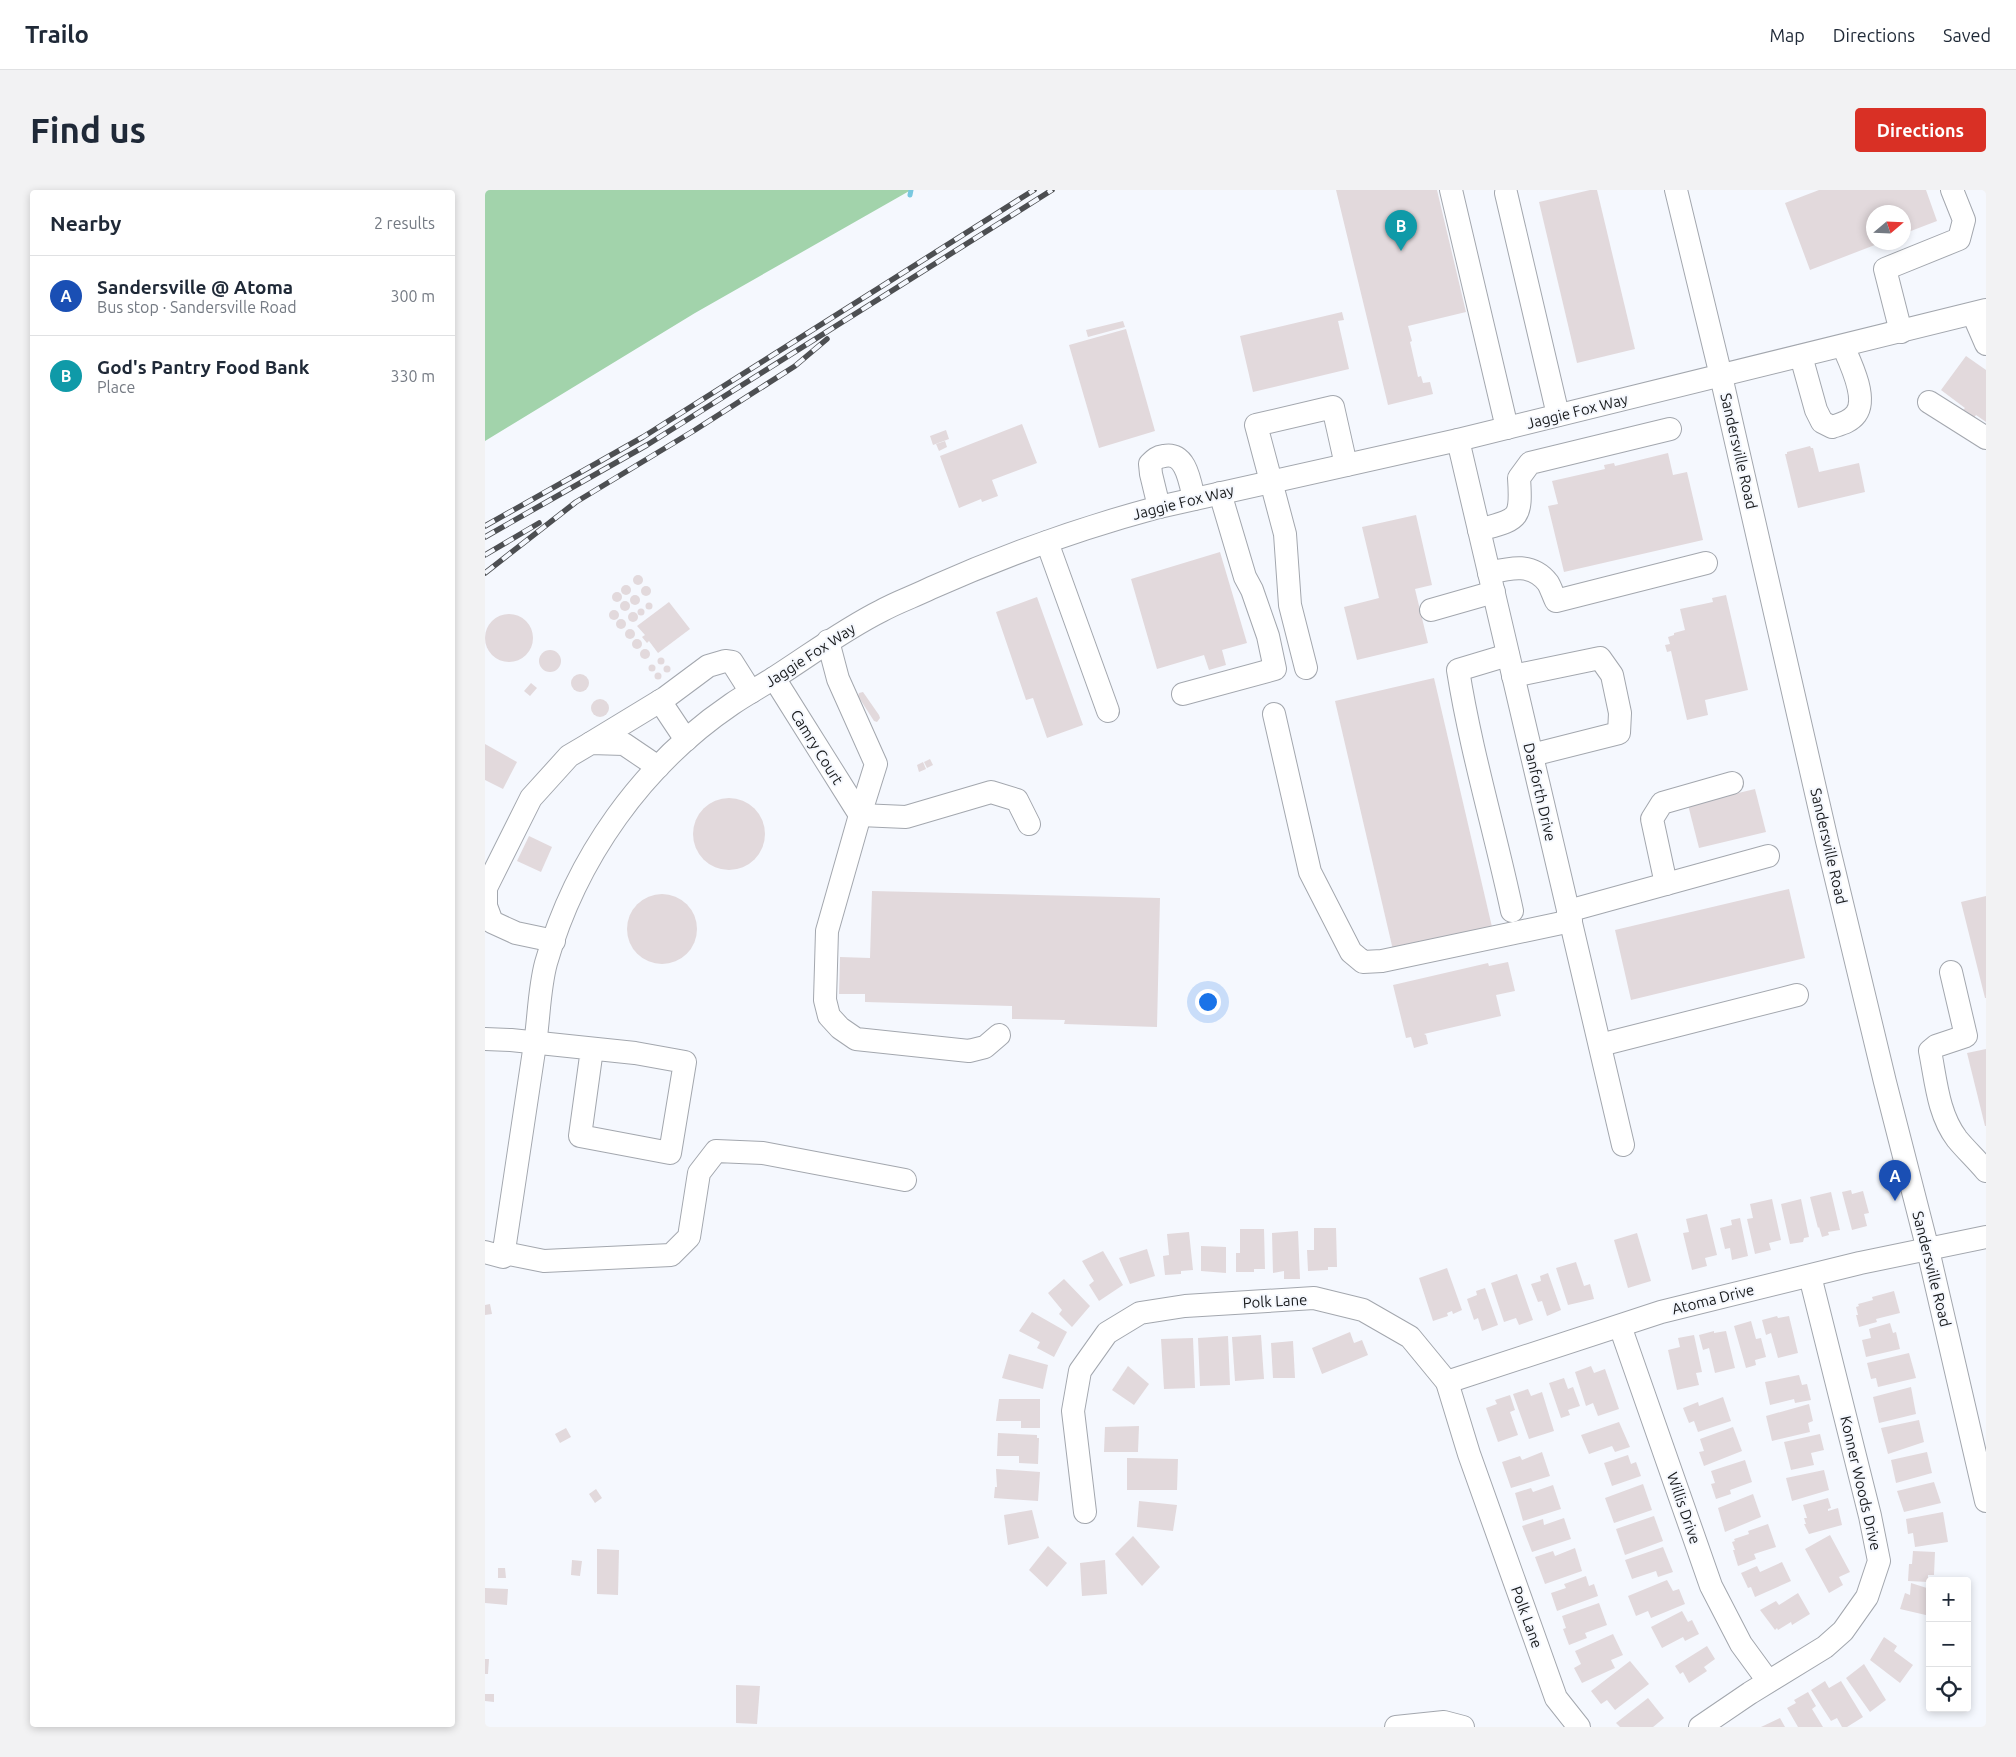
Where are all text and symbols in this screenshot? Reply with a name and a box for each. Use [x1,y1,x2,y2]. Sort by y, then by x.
text: Trailo [25,21,89,48]
text: Map [1769,25,1805,45]
text: Directions [1833,25,1915,45]
text: Saved [1943,25,1991,45]
button: Directions [1855,108,1986,152]
text: Find us [30,110,146,150]
north arrow [1866,205,1911,250]
pin: B [1385,210,1417,251]
text: Nearby [50,211,121,235]
text: 2 results [374,214,435,232]
text: Sandersville @ Atoma [97,276,293,298]
text: A [60,287,72,305]
text: 300 m [390,287,435,305]
text: Bus stop · Sandersville Road [97,298,297,316]
text: God's Pantry Food Bank [97,356,309,378]
text: B [61,367,71,385]
text: 330 m [390,367,435,385]
text: Place [97,378,135,396]
street label: Jaggie Fox Way [1525,390,1629,432]
street label: Sandersville Road [1717,391,1761,511]
street label: Jaggie Fox Way [1131,481,1235,523]
street label: Jaggie Fox Way [762,620,858,690]
street label: Camry Court [787,707,847,787]
street label: Danforth Drive [1520,741,1560,843]
street label: Sandersville Road [1807,786,1851,906]
your location [1195,989,1221,1015]
pin: A [1879,1160,1911,1201]
street label: Sandersville Road [1909,1209,1955,1329]
street label: Atoma Drive [1670,1281,1756,1317]
street label: Polk Lane [1242,1291,1308,1311]
street label: Konner Woods Drive [1837,1414,1885,1552]
street label: Willis Drive [1664,1470,1704,1546]
map controls [1926,1577,1971,1712]
button: + [1926,1577,1971,1622]
street label: Polk Lane [1508,1584,1546,1650]
button: − [1926,1622,1971,1667]
button: locate [1926,1667,1971,1712]

